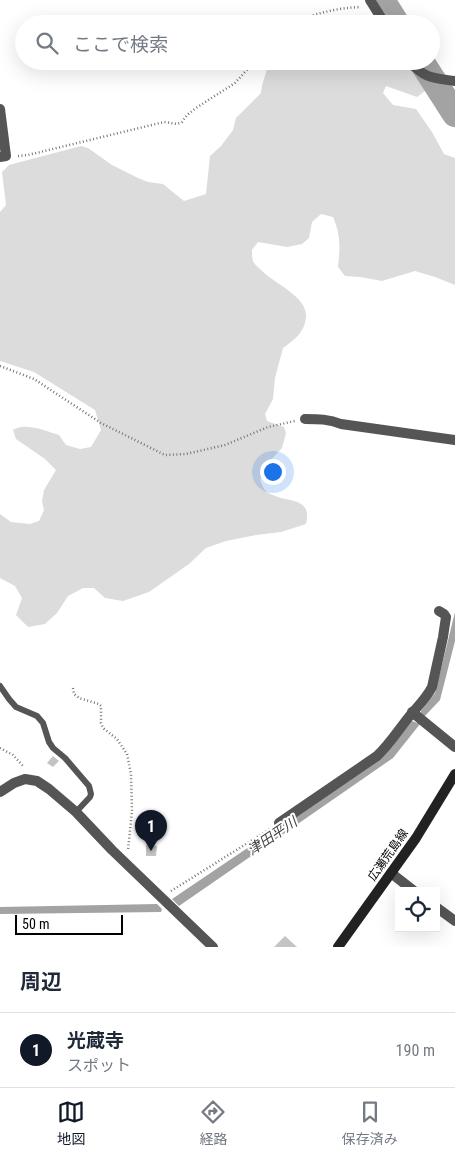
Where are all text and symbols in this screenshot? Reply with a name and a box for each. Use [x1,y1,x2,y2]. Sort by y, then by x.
search box [15,15,440,70]
icon: search [33,29,61,57]
text: ここで検索 [73,33,168,56]
your location [260,459,286,485]
pin: 1 [135,810,167,851]
water label: 津田平川 [244,813,301,858]
street label: 広瀬荒島線 [365,826,411,884]
map controls [395,887,440,932]
button: locate [395,887,440,932]
scale bar [15,912,122,935]
text: 50 m [22,916,50,932]
text: 周辺 [20,970,62,994]
text: 光蔵寺 [67,1029,124,1052]
text: 1 [32,1041,40,1060]
text: 190 m [396,1041,435,1060]
text: スポット [67,1056,131,1075]
tab: 地図 [57,1098,85,1148]
tab: 経路 [199,1098,227,1148]
tab: 保存済み [342,1098,398,1148]

